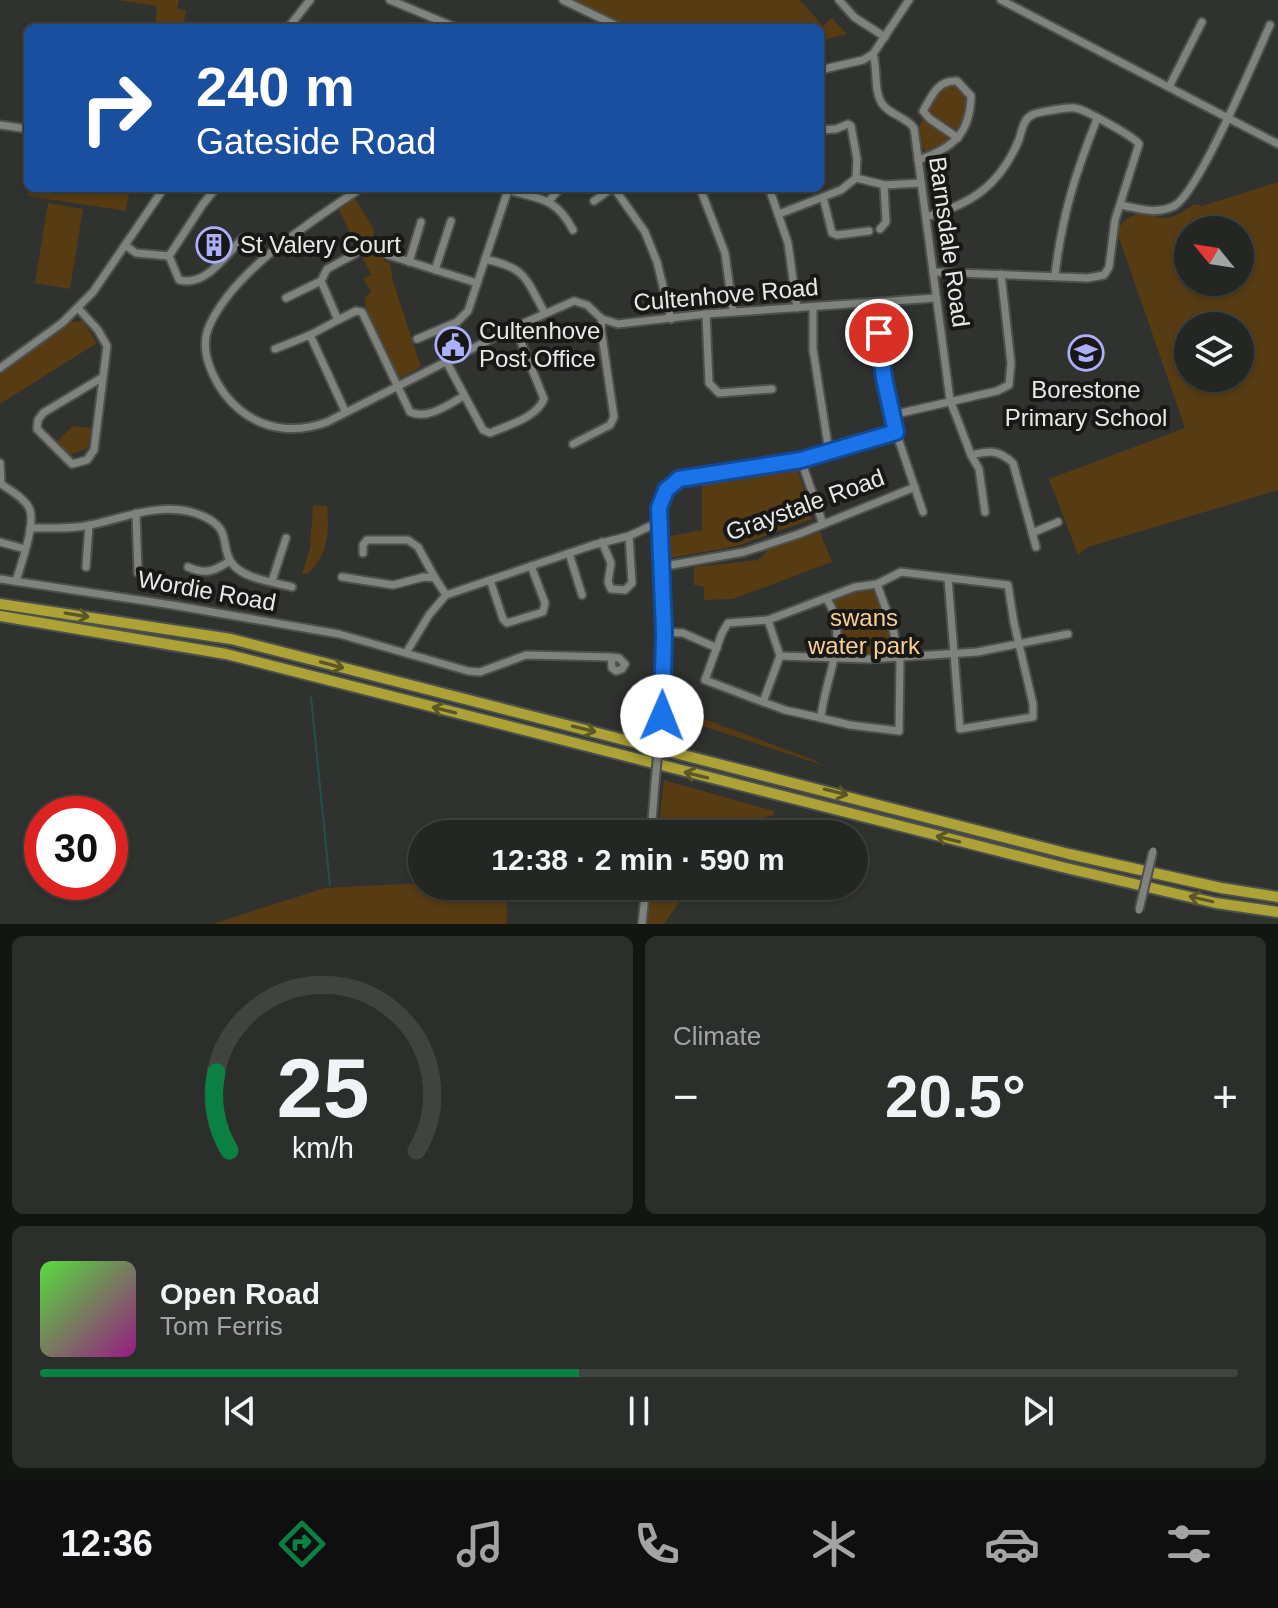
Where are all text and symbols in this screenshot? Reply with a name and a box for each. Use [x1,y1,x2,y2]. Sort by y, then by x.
text: 240 m [196,55,355,118]
icon: right [64,56,168,160]
text: Gateside Road [196,121,436,162]
street label: Barnsdale Road [924,155,975,329]
north arrow [1174,216,1254,296]
map controls [1174,216,1254,392]
building icon: St Valery Court [195,226,233,264]
place label: St Valery Court [240,231,401,258]
street label: Cultenhove Road [632,273,820,316]
pin [845,299,913,367]
icon: arrive [857,311,901,355]
button: layers [1174,312,1254,392]
place label: Cultenhove Post Office [479,317,600,372]
public building icon: Cultenhove Post Office [434,326,472,364]
school or university icon: Borestone Primary School [1067,334,1105,372]
place label: Borestone Primary School [1005,376,1167,431]
street label: Graystale Road [722,463,888,546]
street label: Wordie Road [136,565,278,616]
park label: swans water park [807,604,921,659]
one-way arrow [64,609,89,624]
one-way arrow [319,658,344,673]
position arrow [620,674,704,758]
one-way arrow [432,702,458,717]
one-way arrow [571,722,596,737]
one-way arrow [684,766,710,781]
one-way arrow [823,786,849,801]
speed limit sign: 30 [24,796,128,900]
one-way arrow [936,830,962,845]
text: 12:38 · 2 min · 590 m [491,843,785,876]
one-way arrow [1189,891,1215,906]
text: Climate [673,1021,761,1051]
text: 25 [276,1042,369,1135]
text: 20.5° [885,1063,1026,1130]
text: − [673,1072,699,1121]
text: + [1212,1072,1238,1121]
text: km/h [292,1132,353,1164]
text: Open Road [160,1277,320,1310]
text: Tom Ferris [160,1311,283,1341]
icon: previous [218,1389,262,1433]
icon: pause [617,1389,661,1433]
icon: next [1016,1389,1060,1433]
icon: directions [274,1516,330,1572]
icon: music [452,1516,508,1572]
icon: phone [629,1516,685,1572]
icon: climate [806,1516,862,1572]
icon: car [984,1516,1040,1572]
icon: filters [1161,1516,1217,1572]
text: 12:36 [61,1523,153,1564]

